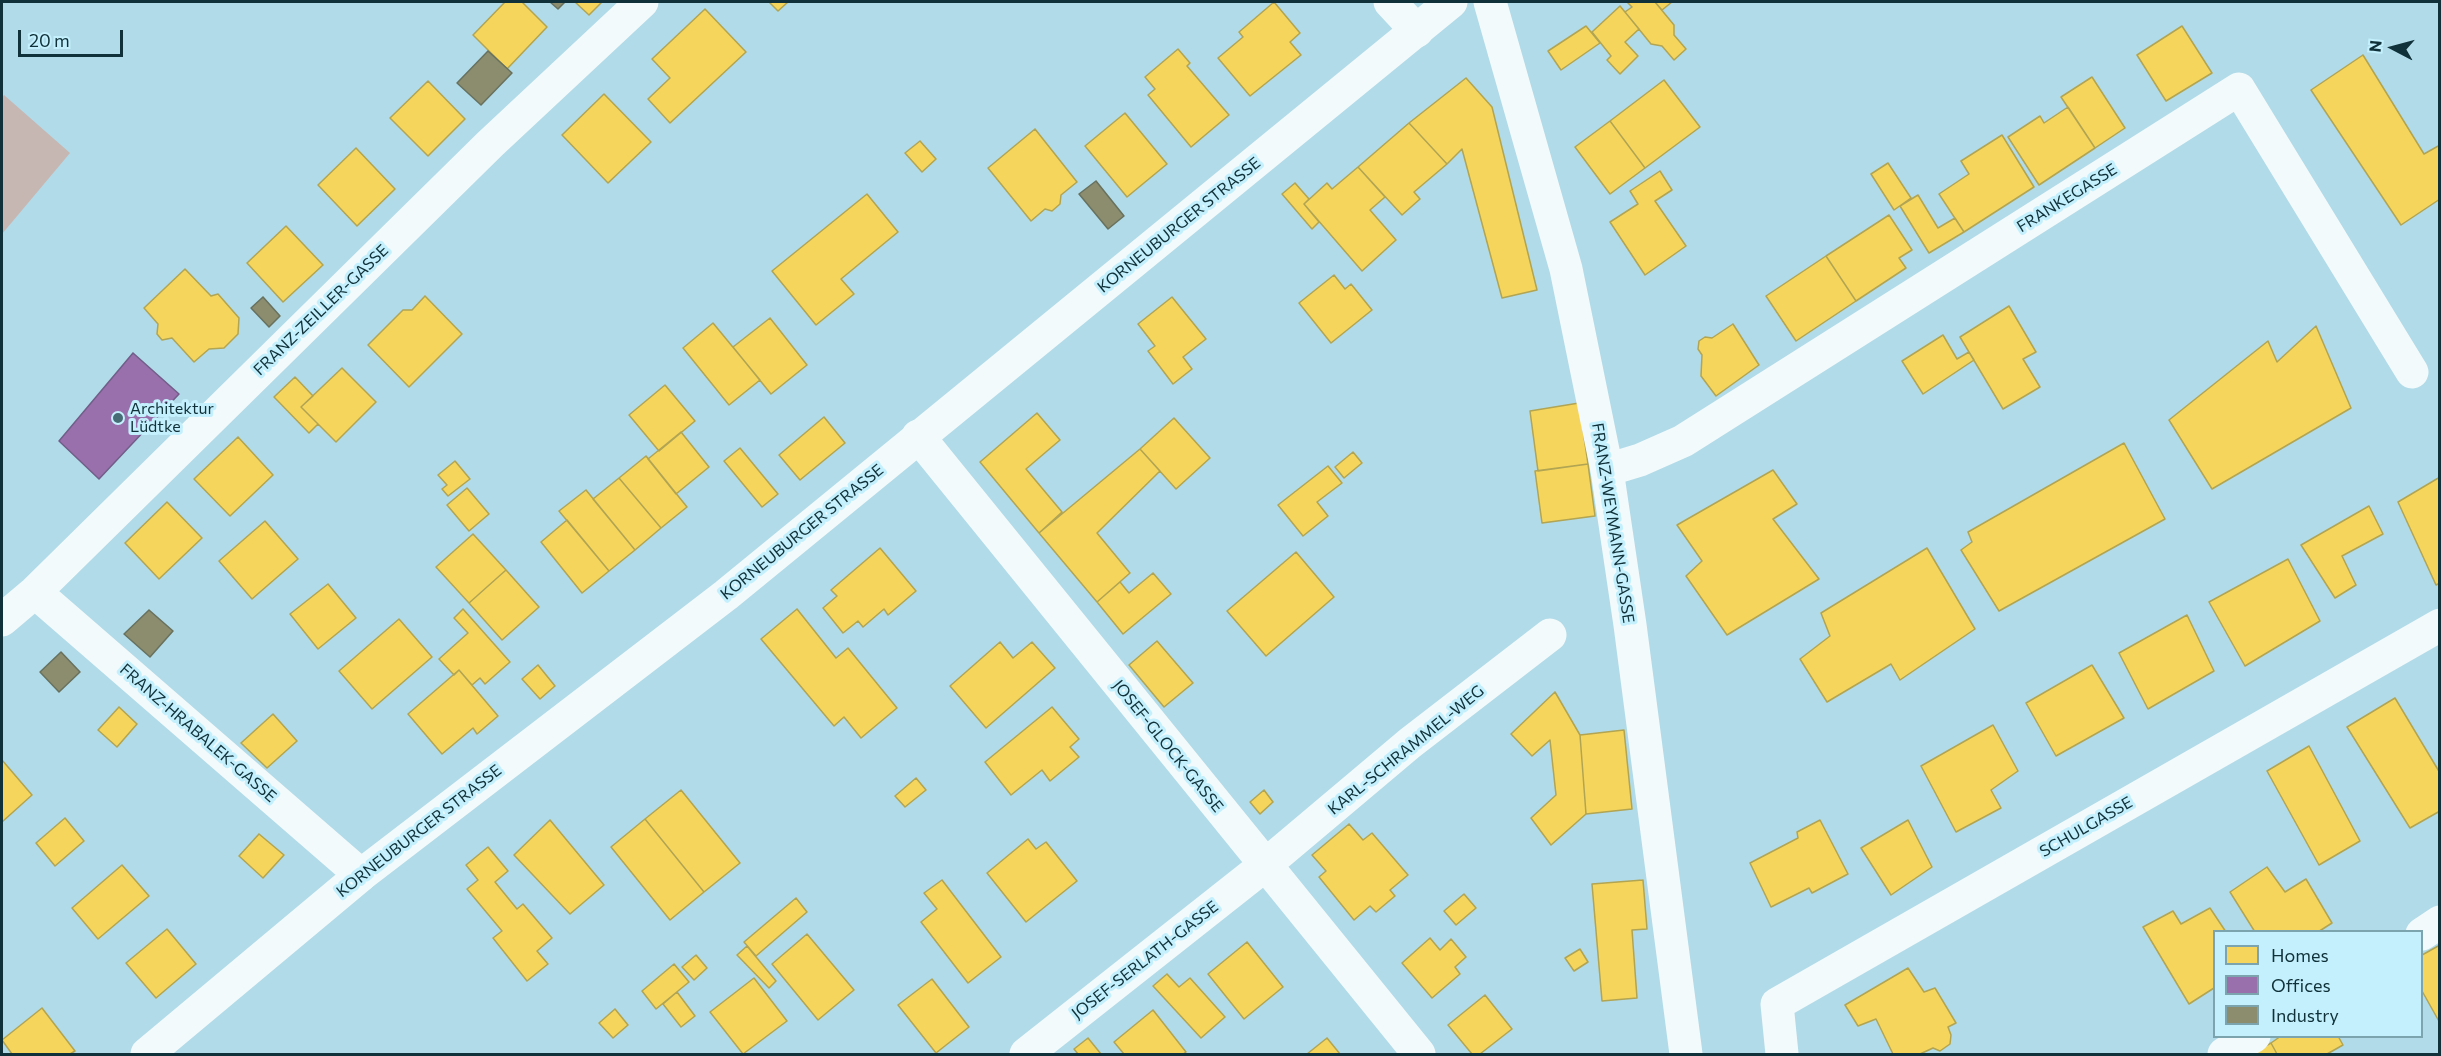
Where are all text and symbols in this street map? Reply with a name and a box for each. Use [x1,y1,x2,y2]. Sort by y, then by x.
scale bar [21,18,126,56]
north arrow [2363,18,2423,78]
text: 20 m [29,29,70,51]
text: N [2365,39,2385,53]
street label: KORNEUBURGER STRASSE [1094,153,1264,297]
street label: FRANKEGASSE [2013,160,2121,236]
street label: FRANZ-ZEILLER-GASSE [250,241,392,379]
place label: Architektur Lüdtke [130,399,214,437]
marker: Architektur Lüdtke [111,411,125,425]
street label: FRANZ-WEYMANN-GASSE [1588,421,1638,625]
street label: KORNEUBURGER STRASSE [717,460,887,604]
street label: FRANZ-HRABALEK-GASSE [116,660,280,806]
street label: JOSEF-GLOCK-GASSE [1109,676,1227,816]
street label: KARL-SCHRAMMEL-WEG [1324,681,1488,819]
street label: KORNEUBURGER STRASSE [333,761,505,901]
street label: SCHULGASSE [2036,793,2136,861]
street label: JOSEF-SERLATH-GASSE [1068,897,1222,1023]
legend [2213,930,2423,1038]
text: Homes [2271,944,2329,966]
text: Offices [2271,974,2331,996]
text: Industry [2271,1004,2339,1026]

